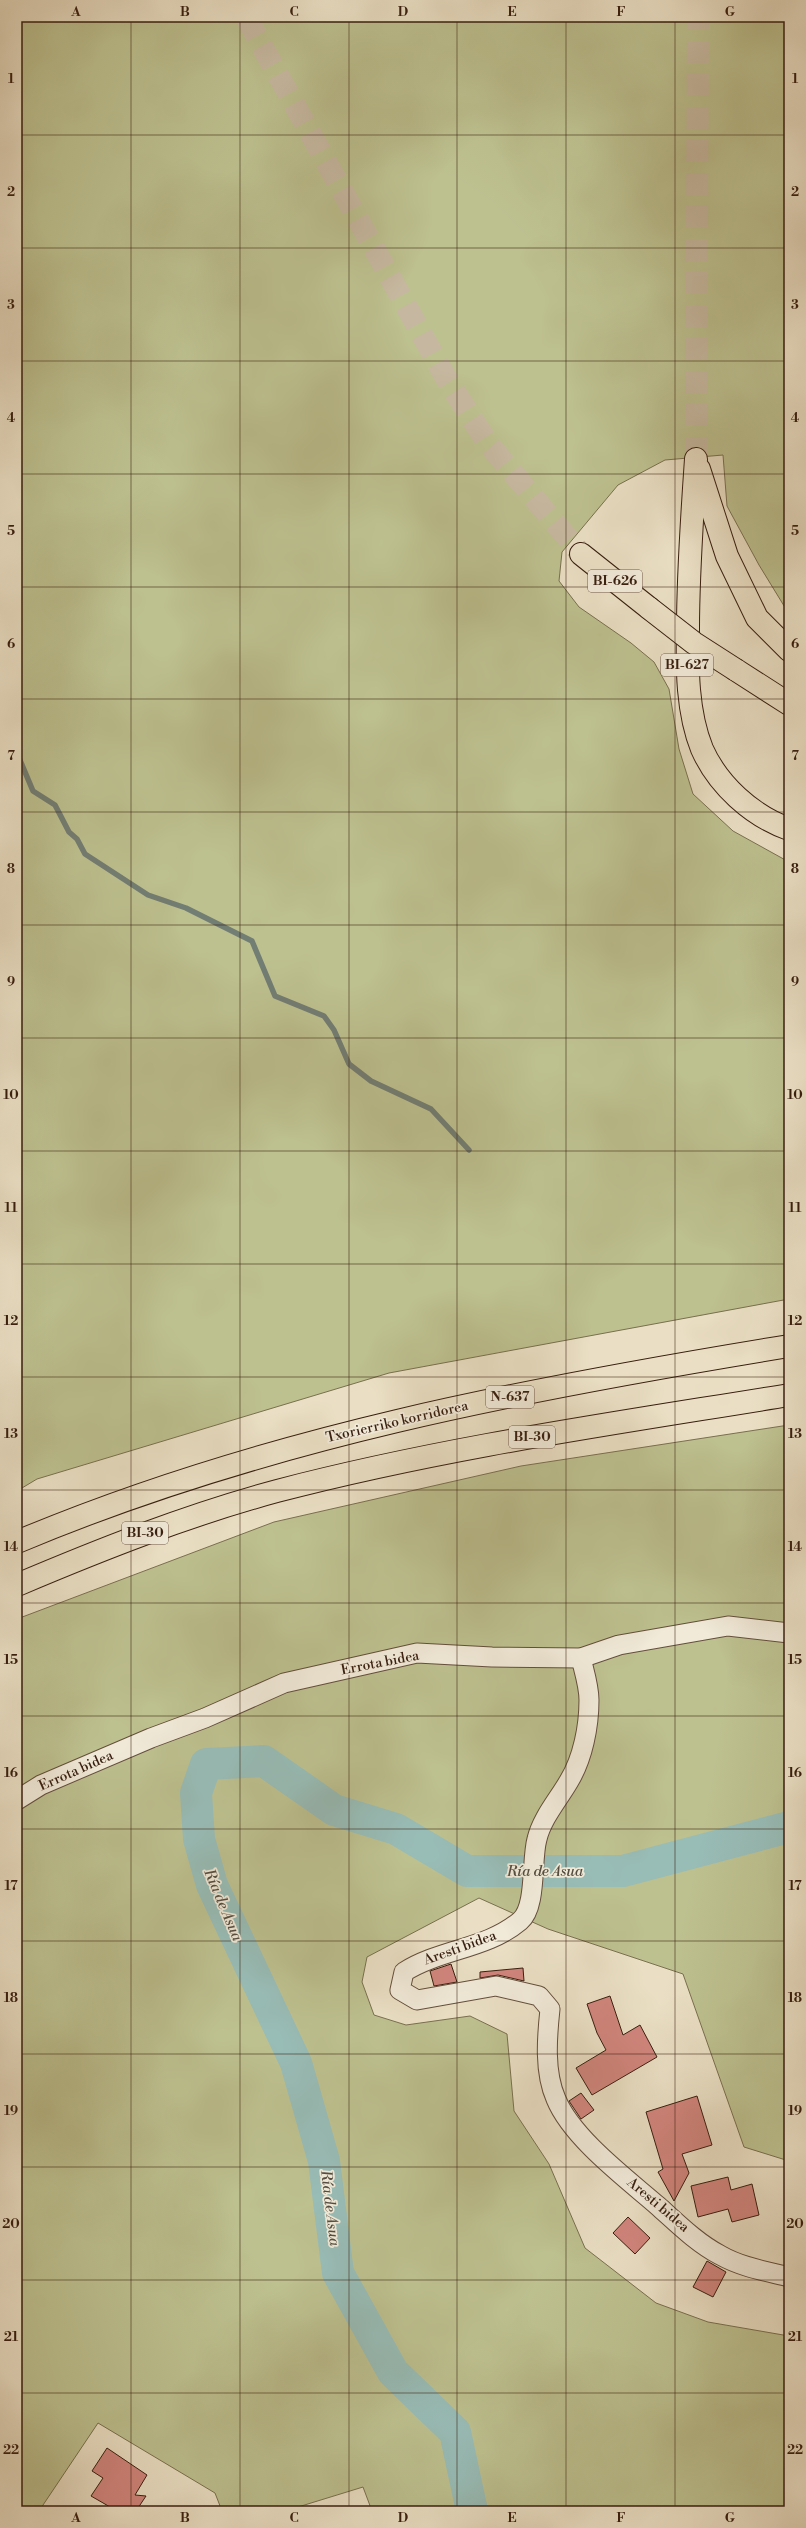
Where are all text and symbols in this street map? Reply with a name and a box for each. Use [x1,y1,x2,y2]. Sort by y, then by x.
text: A [70,4,81,20]
text: B [180,4,190,20]
text: C [289,4,299,20]
text: D [398,4,408,20]
text: E [507,4,517,20]
text: F [616,4,626,20]
text: G [725,4,736,20]
text: 1 [8,71,15,87]
text: 1 [792,71,799,87]
text: 2 [7,184,15,200]
text: 2 [791,184,799,200]
text: 3 [7,297,15,313]
text: 3 [791,297,799,313]
text: 4 [7,410,16,426]
text: 4 [791,410,800,426]
text: 5 [7,523,15,539]
text: 5 [791,523,799,539]
road number: BI-626 [588,570,642,592]
text: 6 [7,636,15,652]
text: 6 [791,636,799,652]
road number: BI-627 [661,654,713,676]
text: 7 [7,748,15,764]
text: 7 [791,748,799,764]
text: 8 [7,861,15,877]
text: 8 [791,861,799,877]
text: 9 [7,974,15,990]
text: 9 [791,974,799,990]
text: 10 [3,1087,19,1103]
text: 10 [787,1087,803,1103]
text: 11 [5,1200,18,1216]
text: 11 [789,1200,802,1216]
text: 12 [4,1313,18,1329]
text: 12 [788,1313,802,1329]
road number: N-637 [486,1386,534,1408]
street label: Txorierriko korridorea [324,1397,471,1447]
text: 13 [4,1426,18,1442]
road number: BI-30 [509,1426,555,1448]
text: 13 [788,1426,802,1442]
road number: BI-30 [122,1522,168,1544]
text: 14 [4,1539,18,1555]
text: 14 [788,1539,802,1555]
street label: Errota bidea [339,1646,422,1679]
text: 15 [4,1652,18,1668]
text: 15 [788,1652,802,1668]
street label: Errota bidea [36,1746,117,1795]
text: 16 [4,1765,18,1781]
text: 16 [788,1765,802,1781]
water label: Ría de Asua [506,1862,584,1881]
water label: Ría de Asua [199,1865,247,1944]
text: 17 [4,1878,18,1894]
text: 17 [788,1878,802,1894]
street label: Aresti bidea [420,1926,500,1970]
text: 18 [4,1990,18,2006]
text: 18 [788,1990,802,2006]
text: 19 [4,2103,18,2119]
text: 19 [788,2103,802,2119]
water label: Ría de Asua [316,2168,344,2248]
street label: Aresti bidea [622,2173,694,2237]
text: 20 [2,2216,20,2232]
text: 20 [786,2216,804,2232]
text: 21 [4,2329,19,2345]
text: 21 [788,2329,803,2345]
text: 22 [3,2442,19,2458]
text: 22 [787,2442,803,2458]
text: A [70,2510,81,2526]
text: B [180,2510,190,2526]
text: C [289,2510,299,2526]
text: D [398,2510,408,2526]
text: E [507,2510,517,2526]
text: F [616,2510,626,2526]
text: G [725,2510,736,2526]

